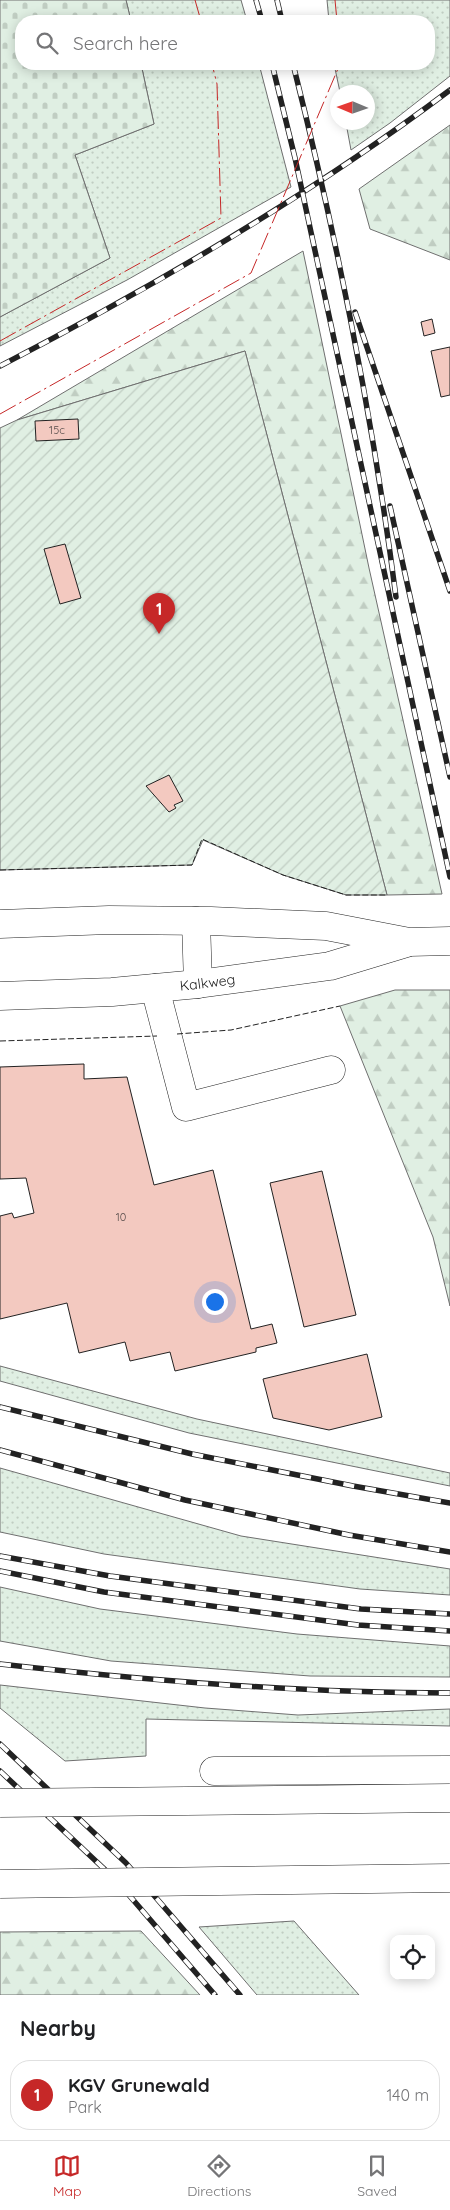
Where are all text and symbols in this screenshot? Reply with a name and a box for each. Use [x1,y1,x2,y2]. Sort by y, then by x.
search box [15,15,435,70]
icon: search [33,29,61,57]
text: Search here [73,31,178,55]
north arrow [330,85,375,130]
house number: 15c [49,423,65,437]
pin: 1 [143,593,175,634]
street label: Kalkweg [179,970,236,995]
house number: 10 [116,1210,126,1224]
your location [202,1289,228,1315]
map controls [390,1935,435,1980]
button: locate [390,1935,435,1980]
text: Nearby [20,2015,96,2041]
text: KGV Grunewald [68,2073,210,2097]
text: 1 [34,2085,40,2105]
text: 140 m [386,2085,429,2105]
text: Park [68,2097,102,2117]
tab: Map [53,2152,81,2200]
tab: Directions [187,2152,251,2200]
tab: Saved [357,2152,397,2200]

